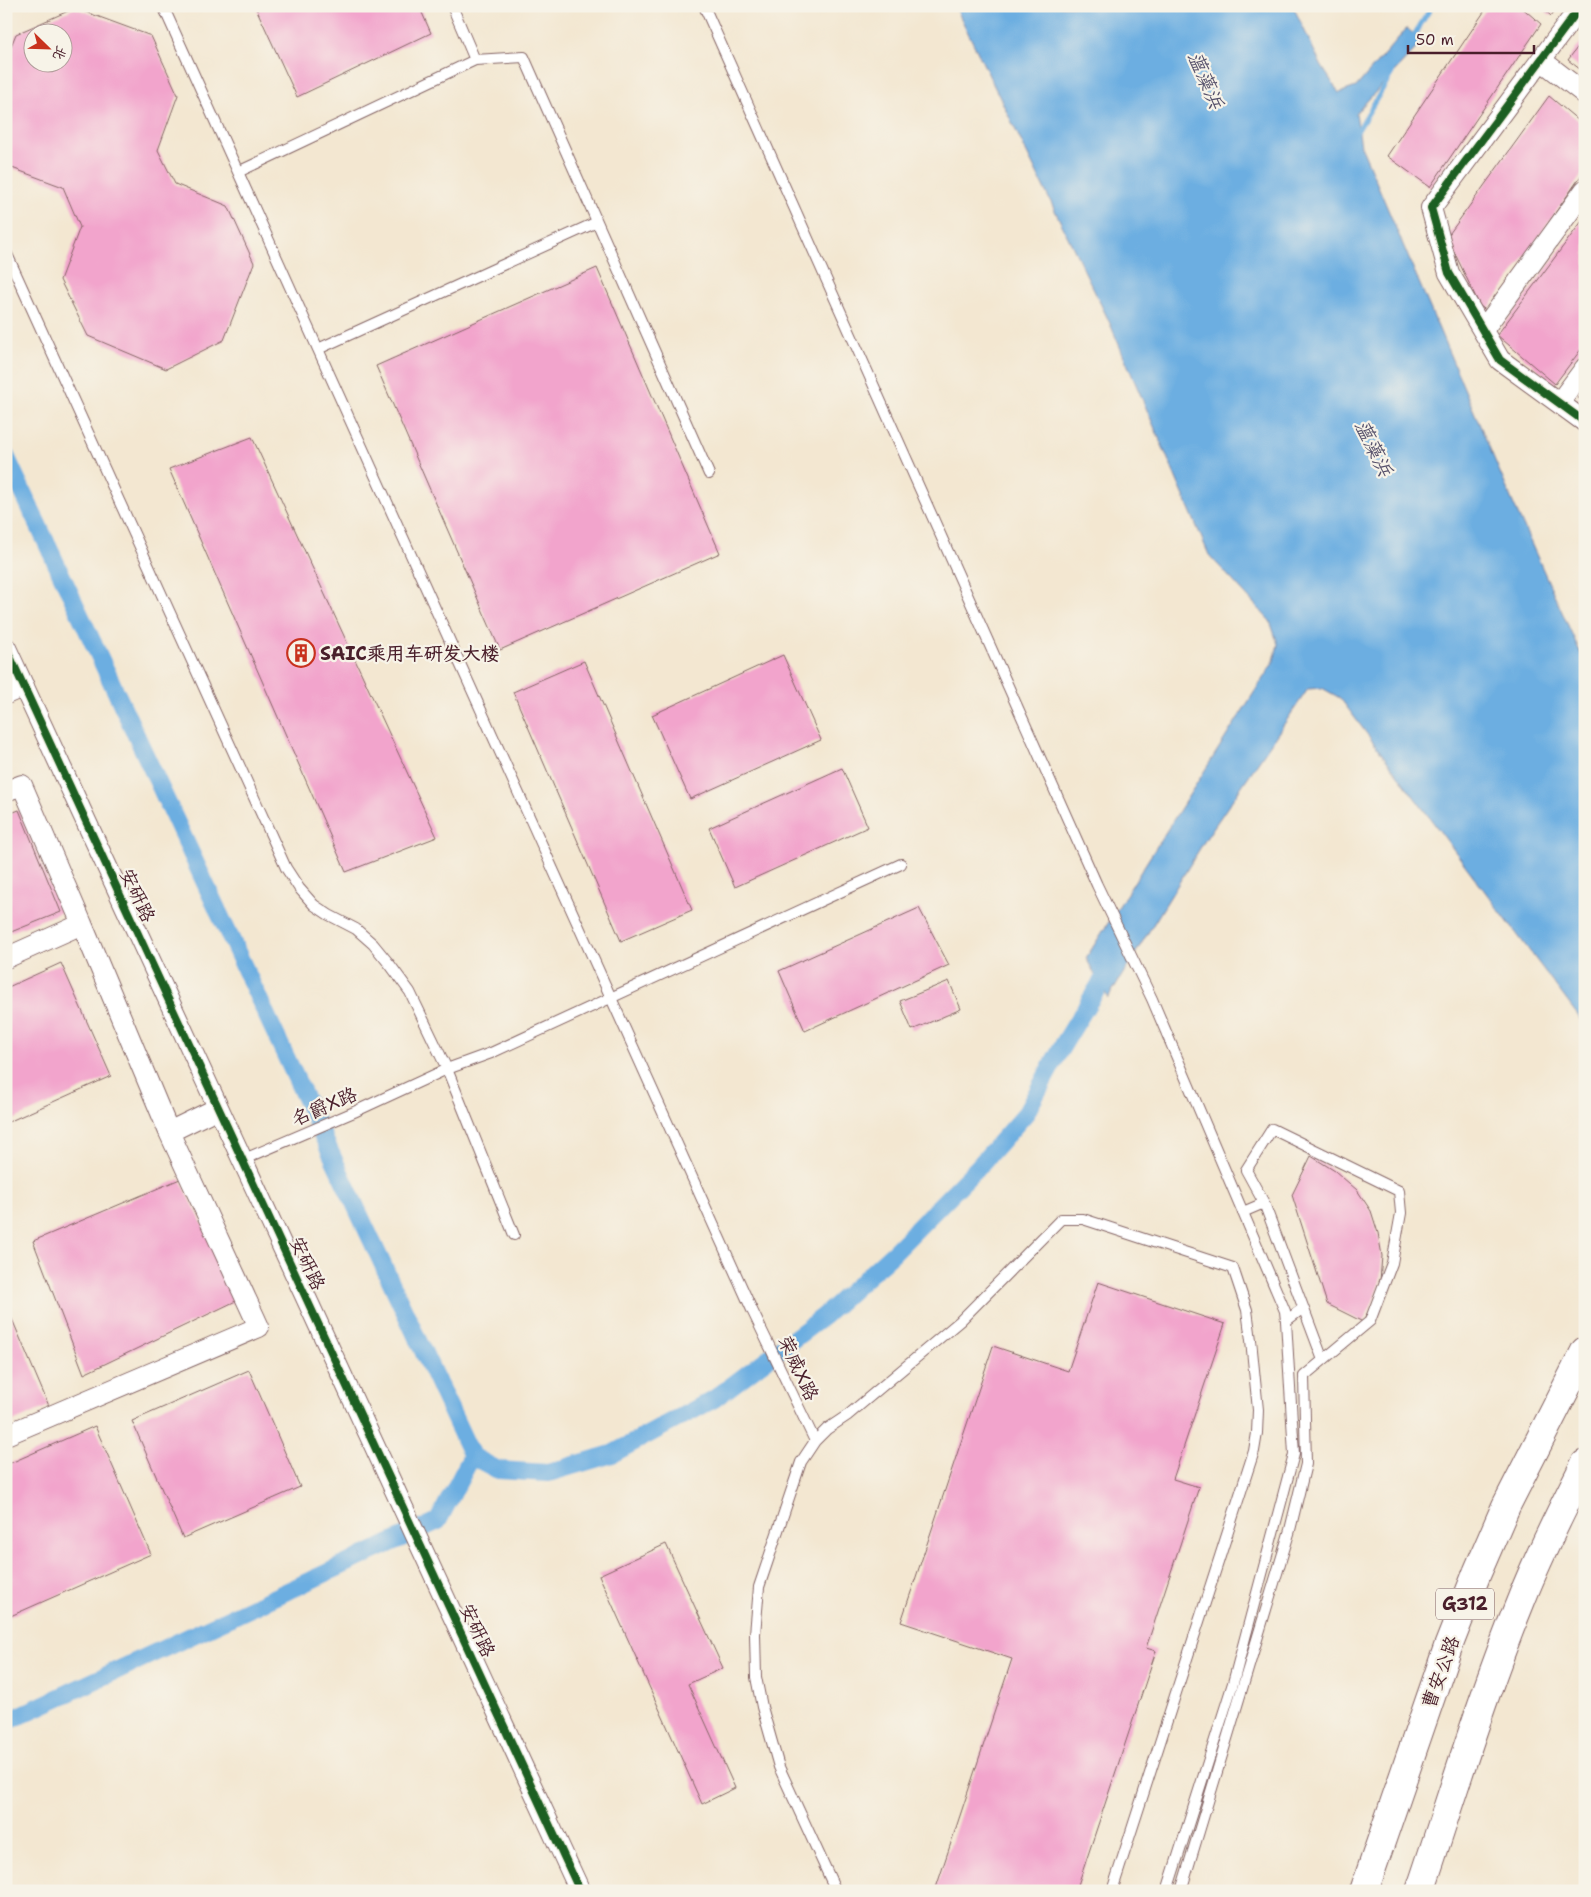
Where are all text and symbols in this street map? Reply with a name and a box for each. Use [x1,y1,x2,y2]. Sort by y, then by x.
north arrow [22,22,72,72]
scale bar [1408,22,1535,54]
text: 50 m [1416,30,1454,50]
text: 北 [49,43,71,63]
water label: 蕰藻浜 [1182,47,1230,114]
water label: 蕰藻浜 [1349,415,1399,482]
building icon: SAIC乘用车研发大楼 [286,638,316,668]
place label: SAIC乘用车研发大楼 [320,641,500,666]
street label: 安研路 [114,864,161,926]
street label: 名爵X路 [287,1081,361,1131]
street label: 安研路 [284,1232,331,1294]
street label: 荣威X路 [773,1332,825,1405]
road number: G312 [1436,1588,1494,1620]
street label: 安研路 [454,1599,501,1661]
street label: 曹安公路 [1416,1632,1465,1712]

